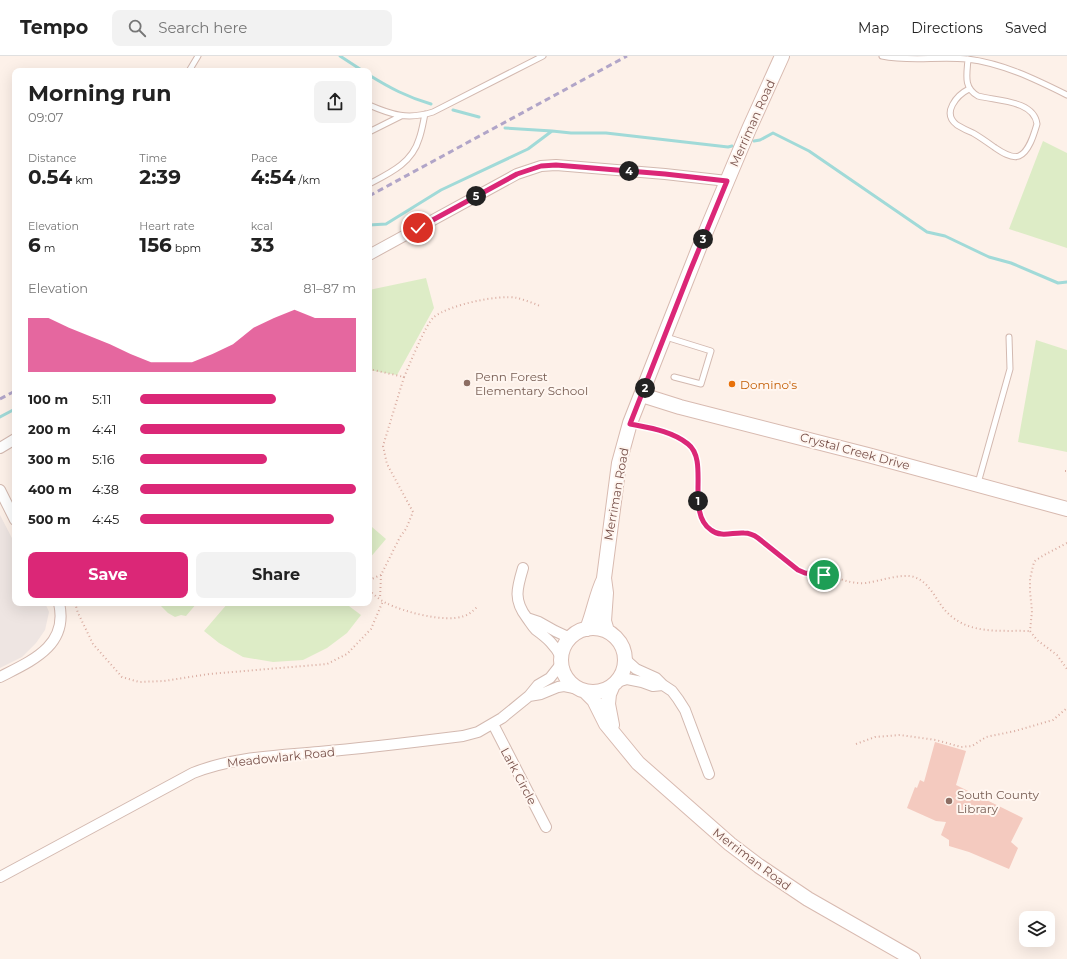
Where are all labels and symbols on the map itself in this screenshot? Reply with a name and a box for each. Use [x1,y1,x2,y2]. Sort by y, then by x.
street label: Merriman Road [726,77,778,169]
pin: 4 [619,161,639,181]
pin: 5 [466,186,486,206]
pin [401,211,435,245]
pin: 3 [693,229,713,249]
place label: Penn Forest Elementary School [475,369,588,398]
place label: Domino's [740,377,797,392]
marker: Penn Forest Elementary School [462,378,472,388]
pin: 2 [635,378,655,398]
marker: Domino's [727,379,737,389]
street label: Crystal Creek Drive [798,429,912,473]
street label: Merriman Road [600,446,632,542]
pin: 1 [688,491,708,511]
pin [807,558,841,592]
street label: Meadowlark Road [226,744,336,770]
street label: Lark Circle [498,745,540,807]
place label: South County Library [957,787,1039,816]
marker: South County Library [944,796,954,806]
street label: Merriman Road [710,825,794,893]

